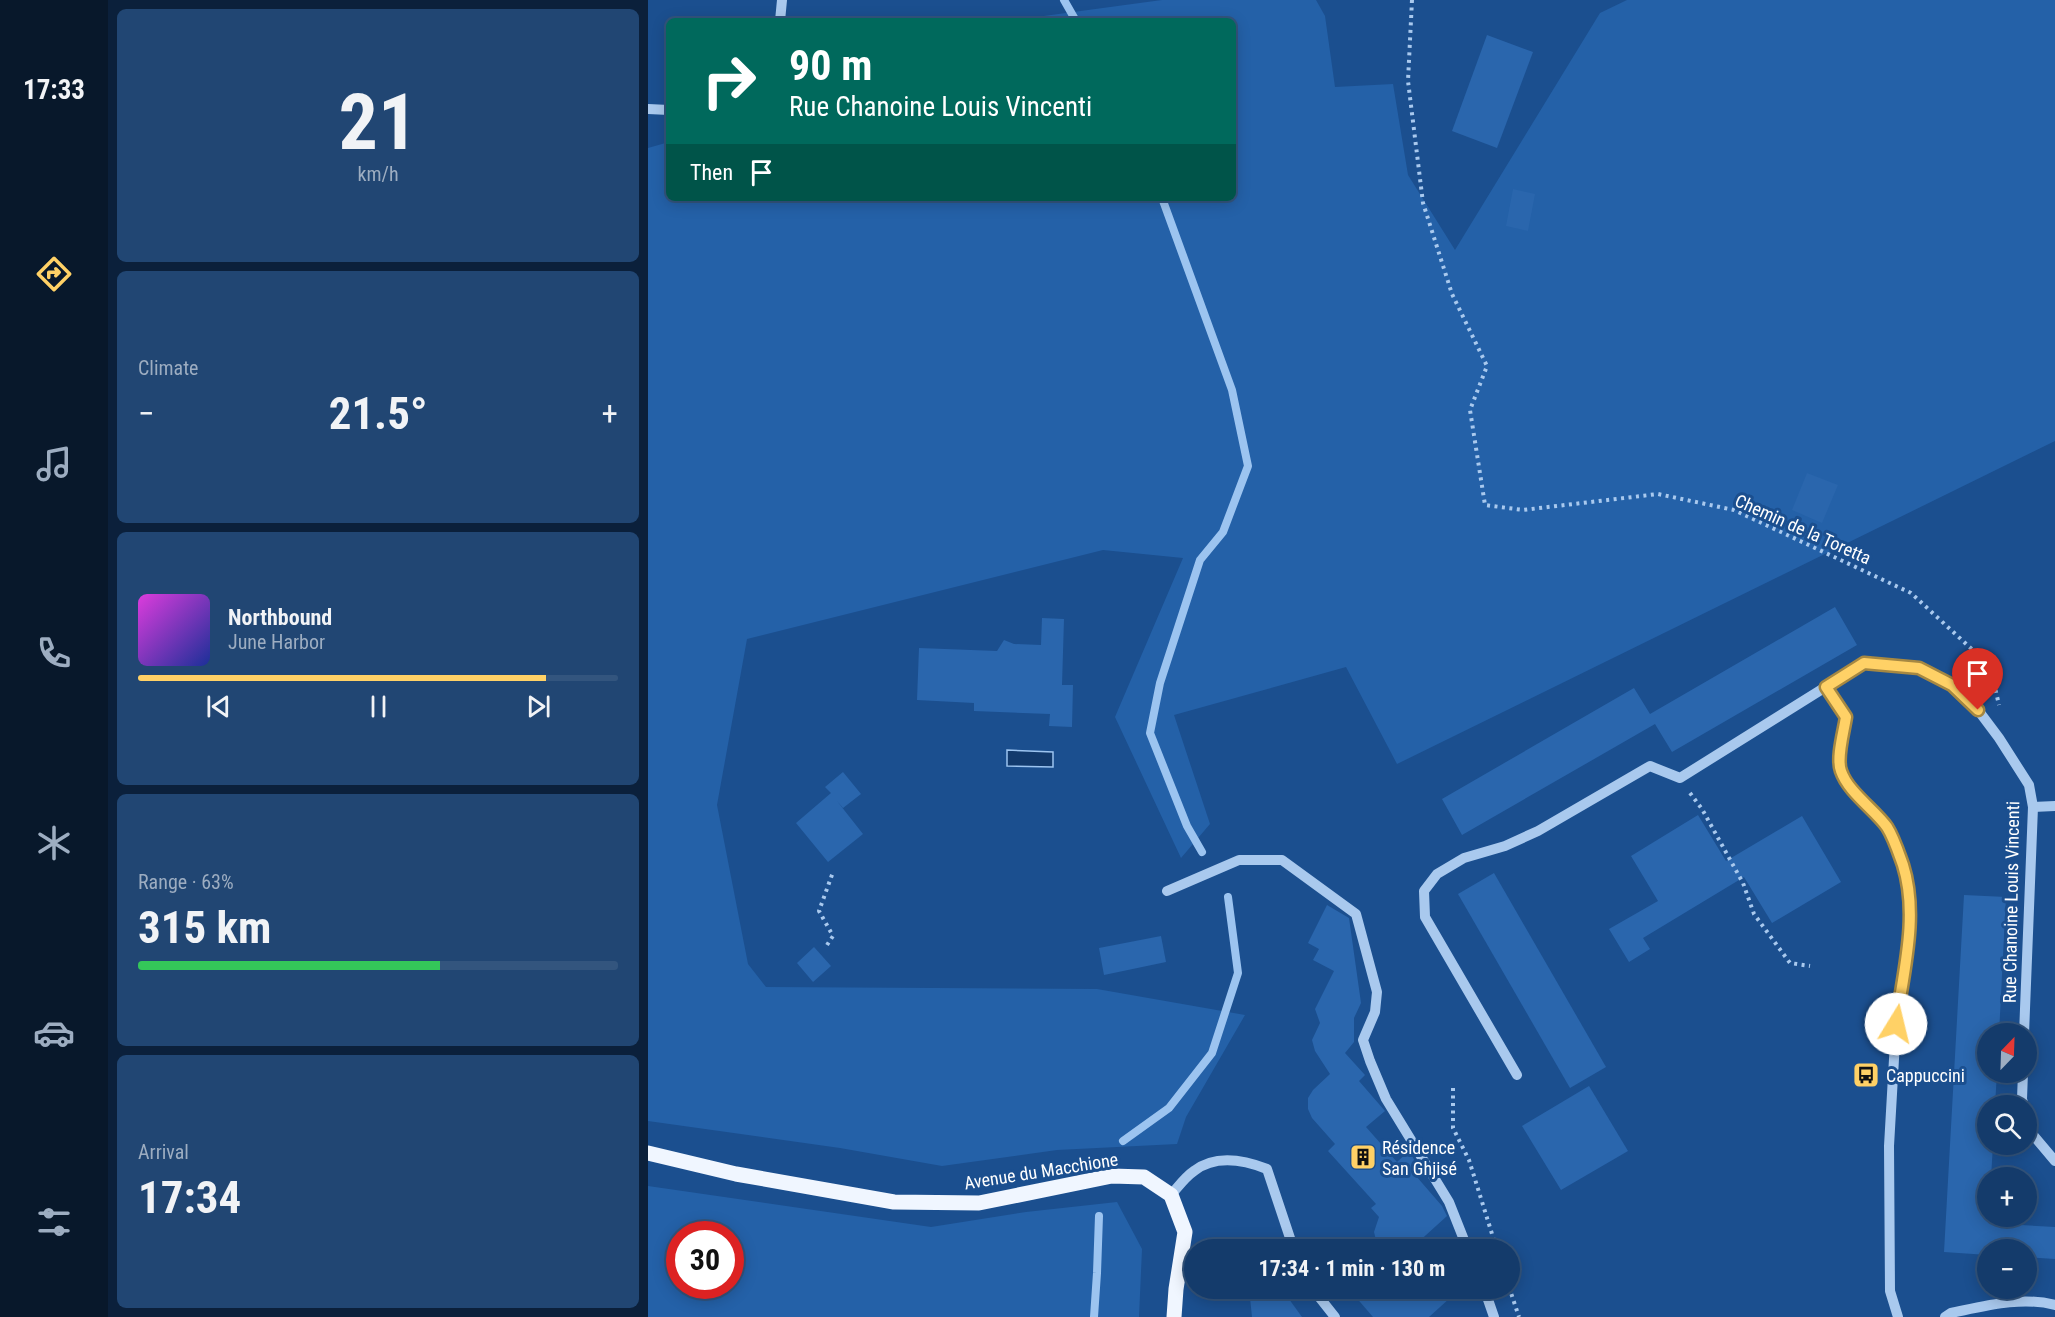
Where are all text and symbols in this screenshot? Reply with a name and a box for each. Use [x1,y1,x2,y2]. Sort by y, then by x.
text: 90 m [789,41,872,90]
icon: right [690,42,768,120]
text: 17:33 [23,74,85,106]
text: 21 [339,77,417,168]
text: Rue Chanoine Louis Vincenti [789,91,1092,123]
icon: arrive [745,156,778,189]
text: Then [690,160,733,185]
text: km/h [357,162,399,186]
icon: directions [33,253,75,295]
text: Climate [138,356,198,380]
text: 21.5° [329,387,427,440]
text: − [138,394,155,433]
text: + [602,394,618,433]
icon: music [33,443,75,485]
street label: Chemin de la Toretta [1732,490,1874,568]
text: Northbound [228,605,332,630]
text: June Harbor [228,630,325,654]
icon: phone [33,632,75,674]
pin [1952,648,2003,710]
icon: arrive [1961,657,1994,690]
icon: previous [202,690,235,723]
icon: pause [362,690,395,723]
icon: next [522,690,555,723]
street label: Rue Chanoine Louis Vincenti [1999,801,2023,1003]
icon: climate [33,822,75,864]
text: Range · 63% [138,870,234,894]
text: 315 km [138,901,271,954]
position arrow [1864,992,1928,1056]
icon: car [33,1012,75,1054]
north arrow [1977,1023,2037,1083]
map controls [1977,1023,2037,1299]
bus stop icon: Cappuccini [1851,1060,1881,1090]
place label: Cappuccini [1886,1065,1965,1086]
button: search [1977,1095,2037,1155]
place label: Résidence San Ghjisé [1382,1137,1457,1179]
text: Arrival [138,1140,189,1164]
building icon: Résidence San Ghjisé [1348,1142,1378,1172]
street label: Avenue du Macchione [963,1148,1119,1194]
button: + [1977,1167,2037,1227]
text: 17:34 [138,1171,241,1224]
icon: filters [33,1201,75,1243]
speed limit sign: 30 [666,1221,744,1299]
button: − [1977,1239,2037,1299]
text: 17:34 · 1 min · 130 m [1259,1256,1445,1281]

